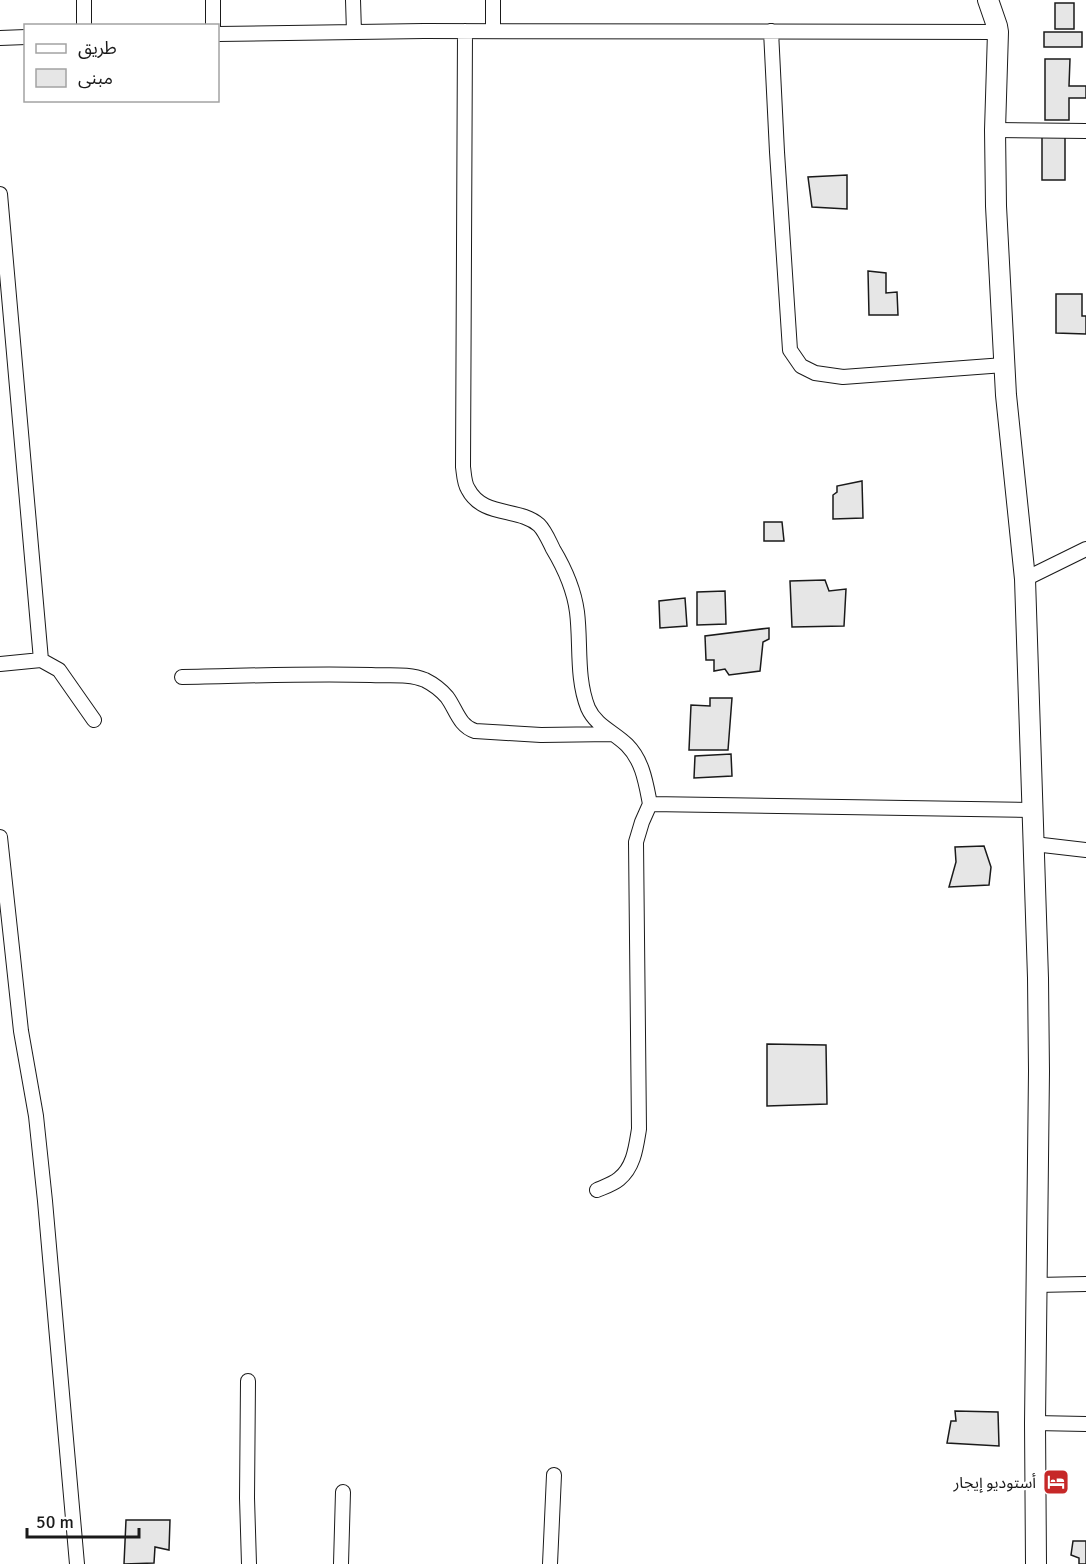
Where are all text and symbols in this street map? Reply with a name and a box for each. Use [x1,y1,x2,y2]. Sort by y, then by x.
legend [24,24,219,102]
text: طريق [78,37,117,59]
text: مبنى [78,67,113,89]
hotel icon: أستوديو إيجار [1041,1467,1071,1497]
place label: أستوديو إيجار [952,1473,1036,1493]
scale bar [27,1501,140,1539]
text: 50 m [36,1511,74,1533]

